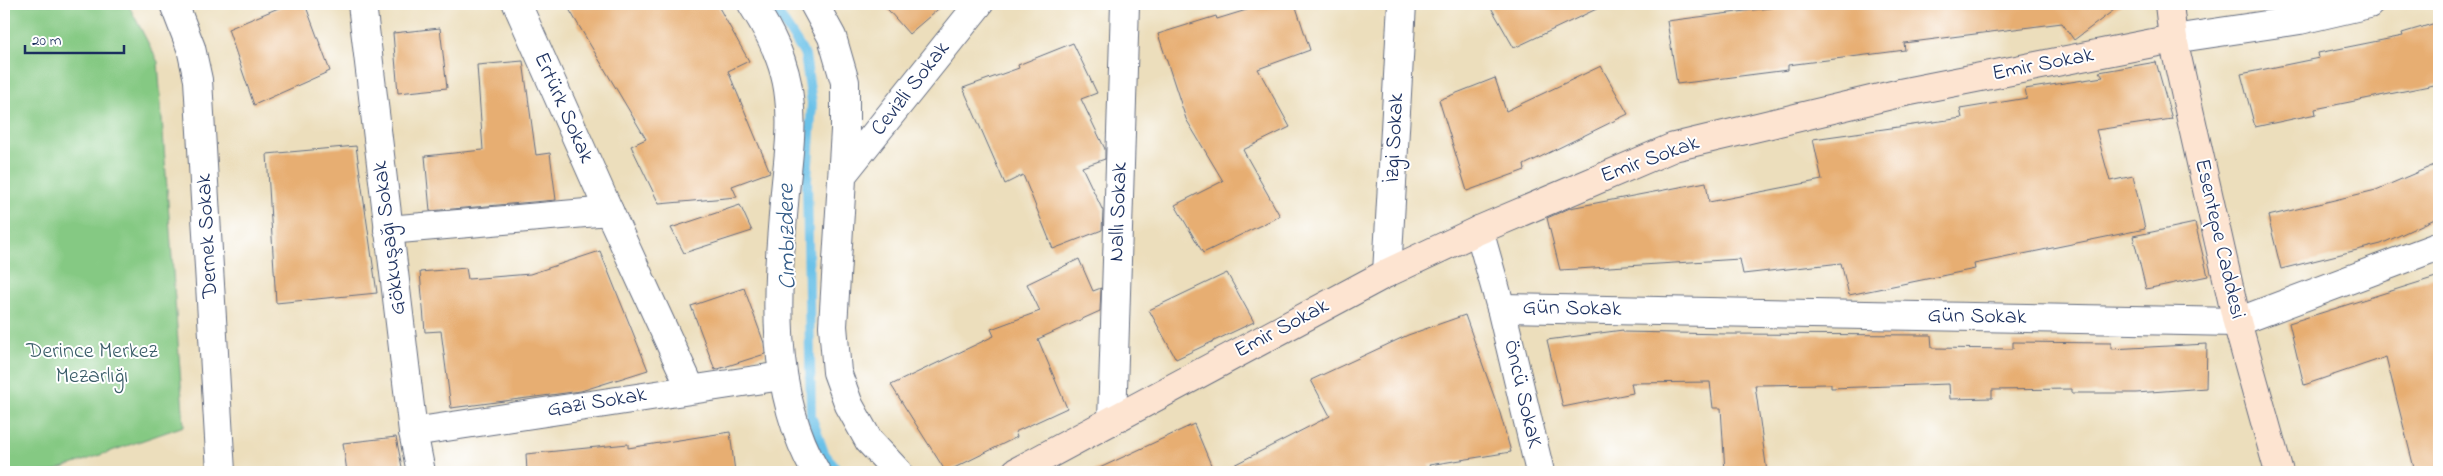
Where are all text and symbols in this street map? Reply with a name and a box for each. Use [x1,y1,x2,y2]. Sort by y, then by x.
scale bar [25,22,124,54]
text: 20 m [32,30,62,52]
street label: Cevizli Sokak [864,34,959,143]
street label: Emir Sokak [1990,39,2097,91]
street label: Ertürk Sokak [524,48,602,169]
street label: İzgi Sokak [1377,92,1414,184]
street label: Emir Sokak [1596,127,1704,193]
street label: Esentepe Caddesi [2185,156,2253,322]
street label: Gökkuşağı Sokak [365,159,416,317]
street label: Nallı Sokak [1101,161,1137,262]
street label: Dernek Sokak [189,173,227,300]
water label: Cımbızdere [770,183,806,290]
street label: Emir Sokak [1229,291,1335,367]
street label: Gün Sokak [1522,292,1622,326]
street label: Gün Sokak [1927,300,2027,334]
park label: Derince Merkez Mezarlığı [25,336,159,394]
street label: Öncü SokaK [1494,337,1550,452]
street label: Gazi Sokak [545,379,649,427]

